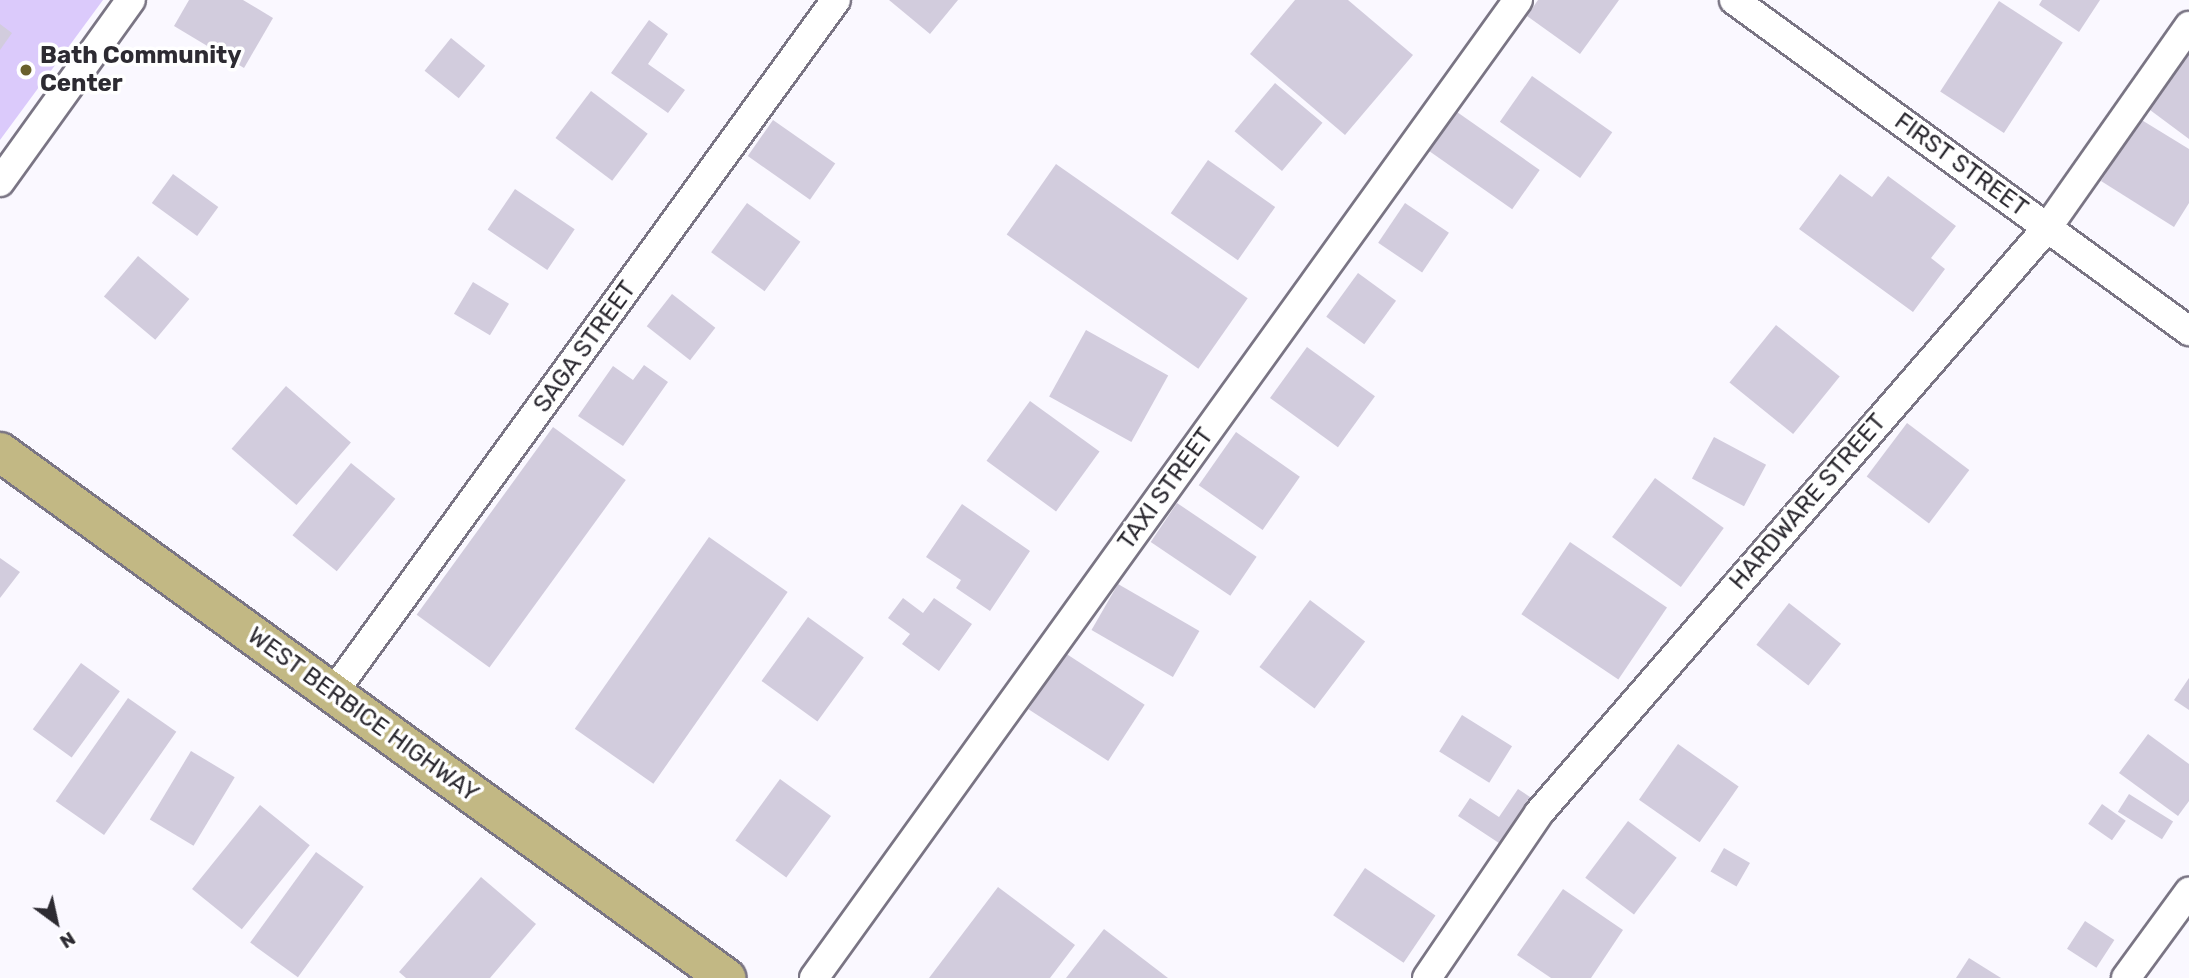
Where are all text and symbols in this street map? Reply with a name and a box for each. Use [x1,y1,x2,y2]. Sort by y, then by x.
place label: Bath Community Center [40,42,242,98]
marker: Bath Community Center [18,62,34,78]
street label: FIRST STREET [1889,107,2033,223]
street label: SAGA STREET [528,276,642,418]
street label: HARDWARE STREET [1724,408,1892,596]
street label: TAXI STREET [1112,423,1220,555]
street label: WEST BERBICE HIGHWAY [242,621,484,809]
north arrow [21,887,91,957]
text: N [56,927,80,953]

